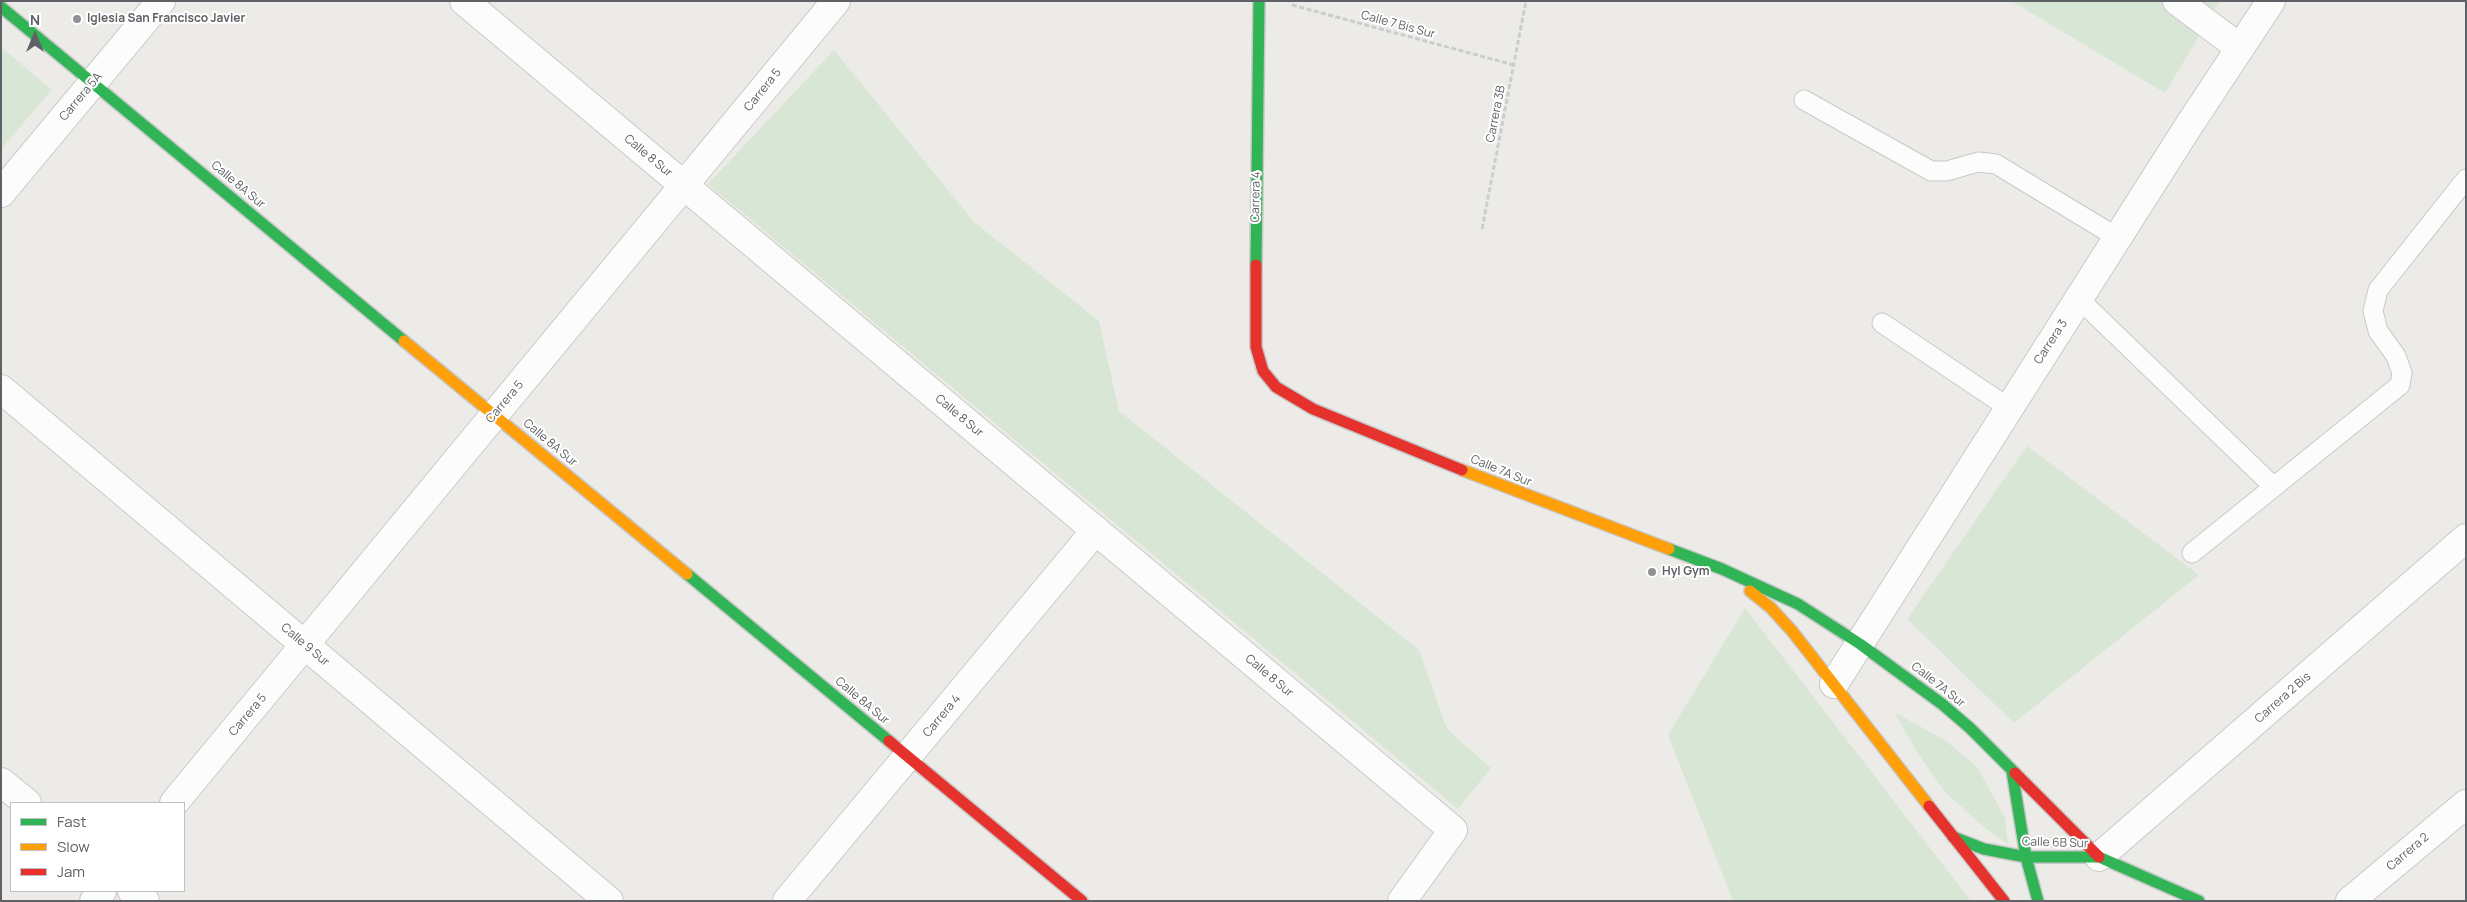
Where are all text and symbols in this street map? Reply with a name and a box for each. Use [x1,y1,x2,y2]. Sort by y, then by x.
street label: Calle 7 Bis Sur [1359,8,1437,42]
north arrow [10,10,60,60]
text: N [30,10,40,29]
place label: Iglesia San Francisco Javier [87,12,245,26]
marker: Iglesia San Francisco Javier [71,13,83,25]
street label: Carrera 5 [741,66,785,114]
street label: Carrera 5A [57,70,105,124]
street label: Carrera 3B [1483,84,1509,144]
street label: Calle 8 Sur [621,132,675,180]
street label: Calle 8A Sur [208,158,268,212]
street label: Carrera 4 [1248,171,1264,223]
street label: Carrera 3 [2031,317,2071,367]
street label: Carrera 5 [483,378,527,426]
street label: Calle 8 Sur [932,392,986,440]
street label: Calle 8A Sur [520,416,580,470]
street label: Calle 7A Sur [1468,452,1534,490]
place label: Hyl Gym [1662,565,1709,579]
marker: Hyl Gym [1646,566,1658,578]
street label: Calle 9 Sur [278,621,332,669]
street label: Calle 8 Sur [1242,652,1296,700]
street label: Calle 7A Sur [1908,659,1968,711]
street label: Carrera 2 Bis [2252,670,2314,726]
street label: Calle 8A Sur [832,674,892,728]
street label: Carrera 5 [226,691,270,739]
street label: Carrera 4 [920,692,964,740]
legend [10,802,185,892]
text: Fast [57,811,86,832]
street label: Carrera 2 [2384,830,2432,874]
street label: Calle 6B Sur [2022,835,2088,851]
text: Slow [57,836,90,857]
text: Jam [57,861,85,882]

